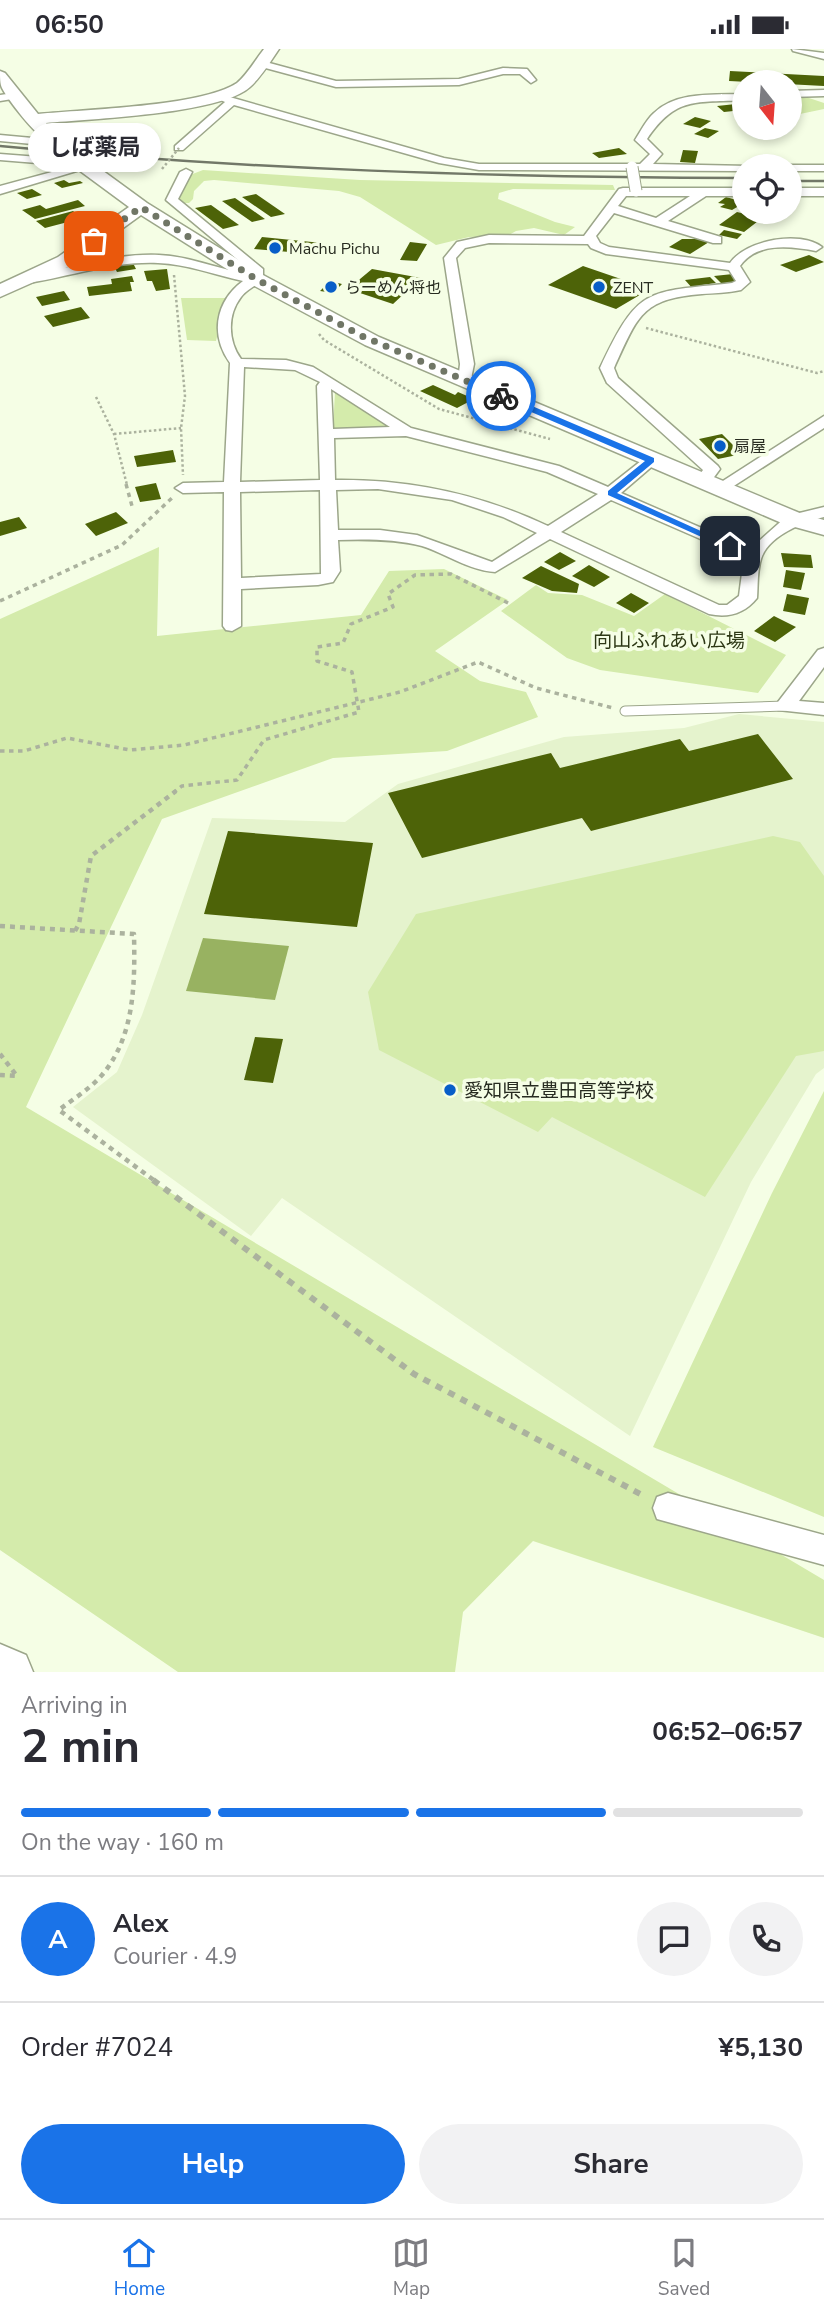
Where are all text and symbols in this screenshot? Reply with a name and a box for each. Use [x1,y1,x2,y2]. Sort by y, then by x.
text: 06:50 [35,7,104,42]
north arrow [732,70,802,140]
map controls [732,70,802,224]
callout: しば薬局 [28,122,160,171]
text: しば薬局 [49,132,141,163]
button: locate [732,154,802,224]
pin [64,211,124,271]
icon: bag [75,222,113,260]
place label: Machu Pichu [289,238,380,260]
marker: Machu Pichu [267,240,283,256]
place label: らーめん将也 [345,277,441,299]
place label: ZENT [613,277,654,299]
marker: らーめん将也 [323,279,339,295]
marker: ZENT [591,279,607,295]
courier [466,361,536,431]
icon: bike [482,377,520,415]
place label: 扇屋 [734,436,766,458]
marker: 扇屋 [712,438,728,454]
pin [700,516,760,576]
icon: home [711,527,749,565]
park label: 向山ふれあい広場 [593,628,745,654]
place label: 愛知県立豊田高等学校 [464,1078,654,1104]
marker: 愛知県立豊田高等学校 [442,1082,458,1098]
text: Arriving in [21,1690,128,1721]
text: 06:52–06:57 [652,1714,803,1749]
text: 2 min [21,1715,140,1778]
text: On the way · 160 m [21,1827,224,1858]
button: chat [637,1902,711,1976]
button: phone [729,1902,803,1976]
text: Alex [113,1906,169,1941]
text: A [48,1922,68,1957]
text: Courier · 4.9 [113,1941,237,1972]
text: Order #7024 [21,2030,173,2065]
text: ¥5,130 [719,2030,803,2065]
button: Help [21,2124,405,2204]
button: Share [419,2124,803,2204]
tab: Home [114,2234,165,2302]
tab: Map [392,2234,430,2302]
tab: Saved [658,2234,710,2302]

